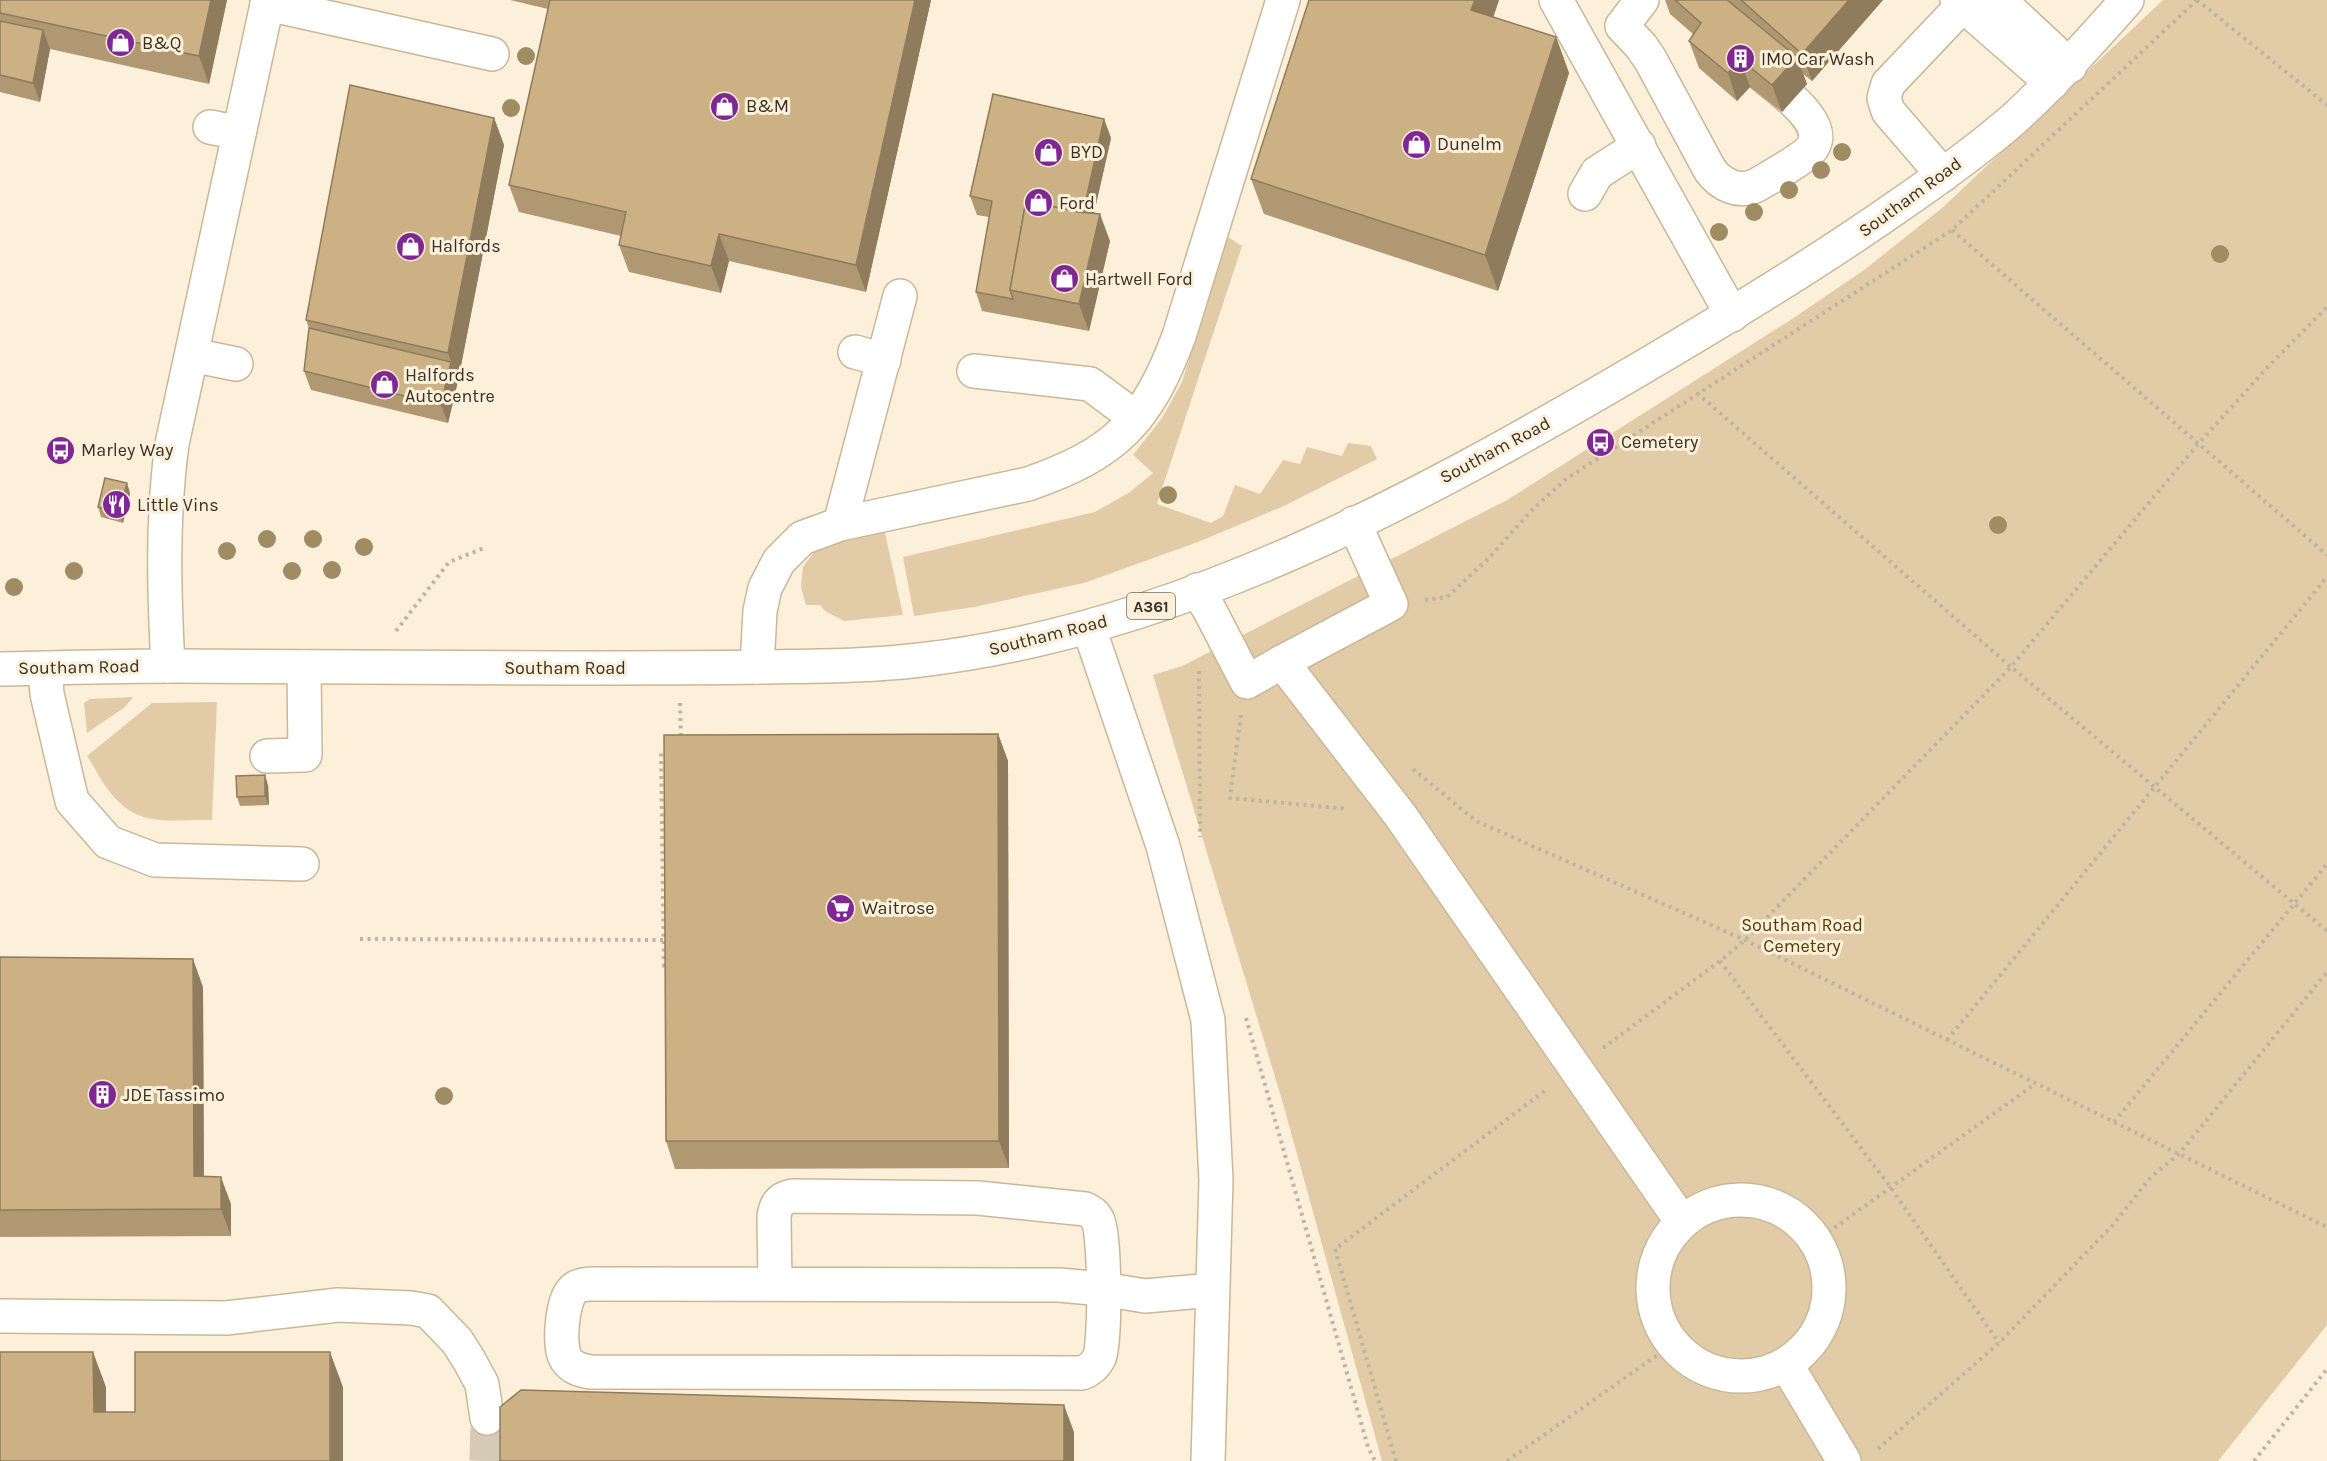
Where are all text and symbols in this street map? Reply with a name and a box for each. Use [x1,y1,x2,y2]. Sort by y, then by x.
shop icon: B&Q [105,27,137,59]
place label: B&Q [142,32,181,54]
building icon: IMO Car Wash [1724,43,1756,75]
place label: IMO Car Wash [1761,48,1875,70]
shop icon: B&M [709,90,741,122]
place label: B&M [746,95,789,117]
shop icon: Dunelm [1400,128,1432,160]
place label: Dunelm [1437,133,1502,155]
shop icon: BYD [1033,136,1065,168]
place label: BYD [1070,141,1103,163]
street label: Southam Road [1854,152,1966,242]
shop icon: Ford [1022,187,1054,219]
place label: Ford [1059,192,1095,214]
shop icon: Halfords [394,230,426,262]
place label: Halfords [431,235,501,257]
shop icon: Hartwell Ford [1048,263,1080,295]
place label: Hartwell Ford [1085,268,1193,290]
place label: Halfords Autocentre [405,364,495,407]
shop icon: Halfords Autocentre [368,369,400,401]
street label: Southam Road [1436,412,1554,488]
bus stop icon: Cemetery [1584,426,1616,458]
place label: Cemetery [1621,431,1699,453]
bus stop icon: Marley Way [44,434,76,466]
place label: Marley Way [81,439,174,461]
restaurant icon: Little Vins [100,489,132,521]
place label: Little Vins [137,494,219,516]
road number: A361 [1127,593,1175,619]
street label: Southam Road [986,610,1110,660]
street label: Southam Road [18,655,140,679]
street label: Southam Road [504,657,626,679]
supermarket icon: Waitrose [825,892,857,924]
place label: Waitrose [862,897,935,919]
park label: Southam Road Cemetery [1741,914,1863,957]
building icon: JDE Tassimo [86,1079,118,1111]
place label: JDE Tassimo [123,1084,225,1106]

